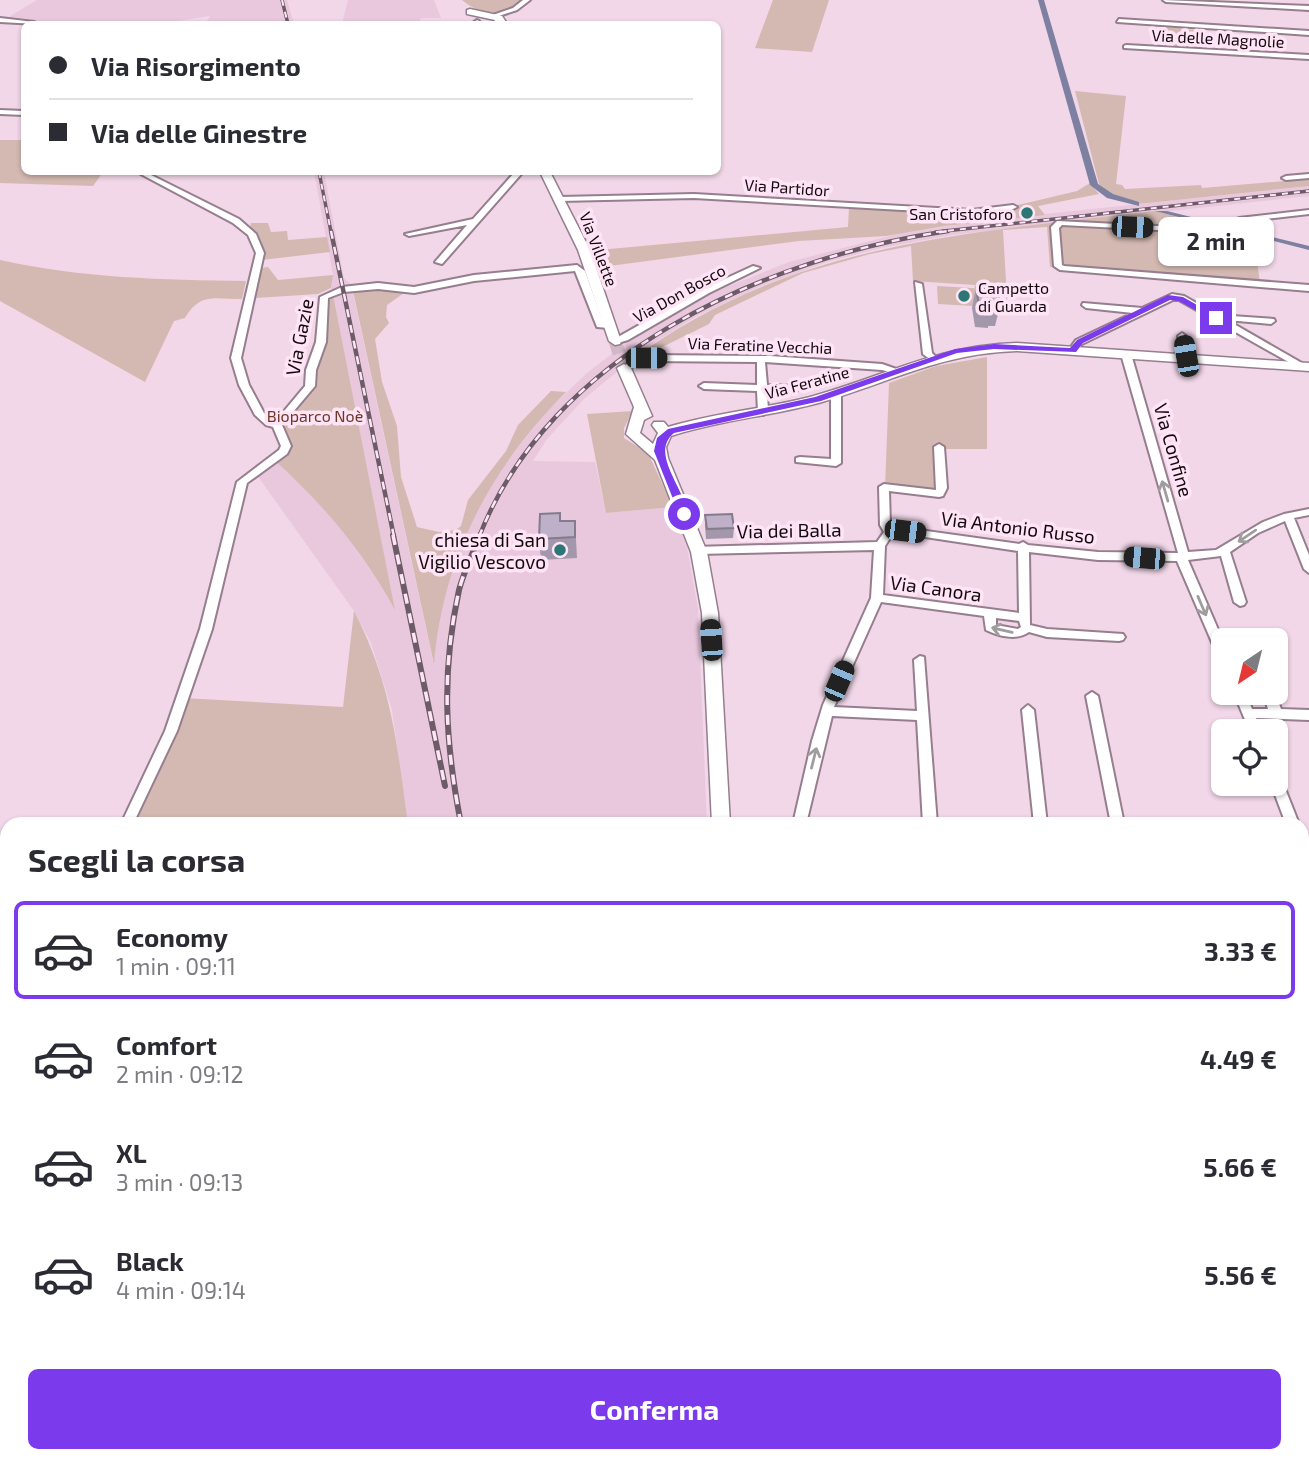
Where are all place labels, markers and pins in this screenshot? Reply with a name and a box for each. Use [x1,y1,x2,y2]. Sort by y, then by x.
place label: San Cristoforo [909,204,1013,223]
marker: San Cristoforo [1019,205,1035,221]
place label: Campetto di Guarda [978,278,1049,315]
marker: Campetto di Guarda [956,288,972,304]
place label: chiesa di San Vigilio Vescovo [418,528,546,573]
marker: chiesa di San Vigilio Vescovo [552,542,568,558]

